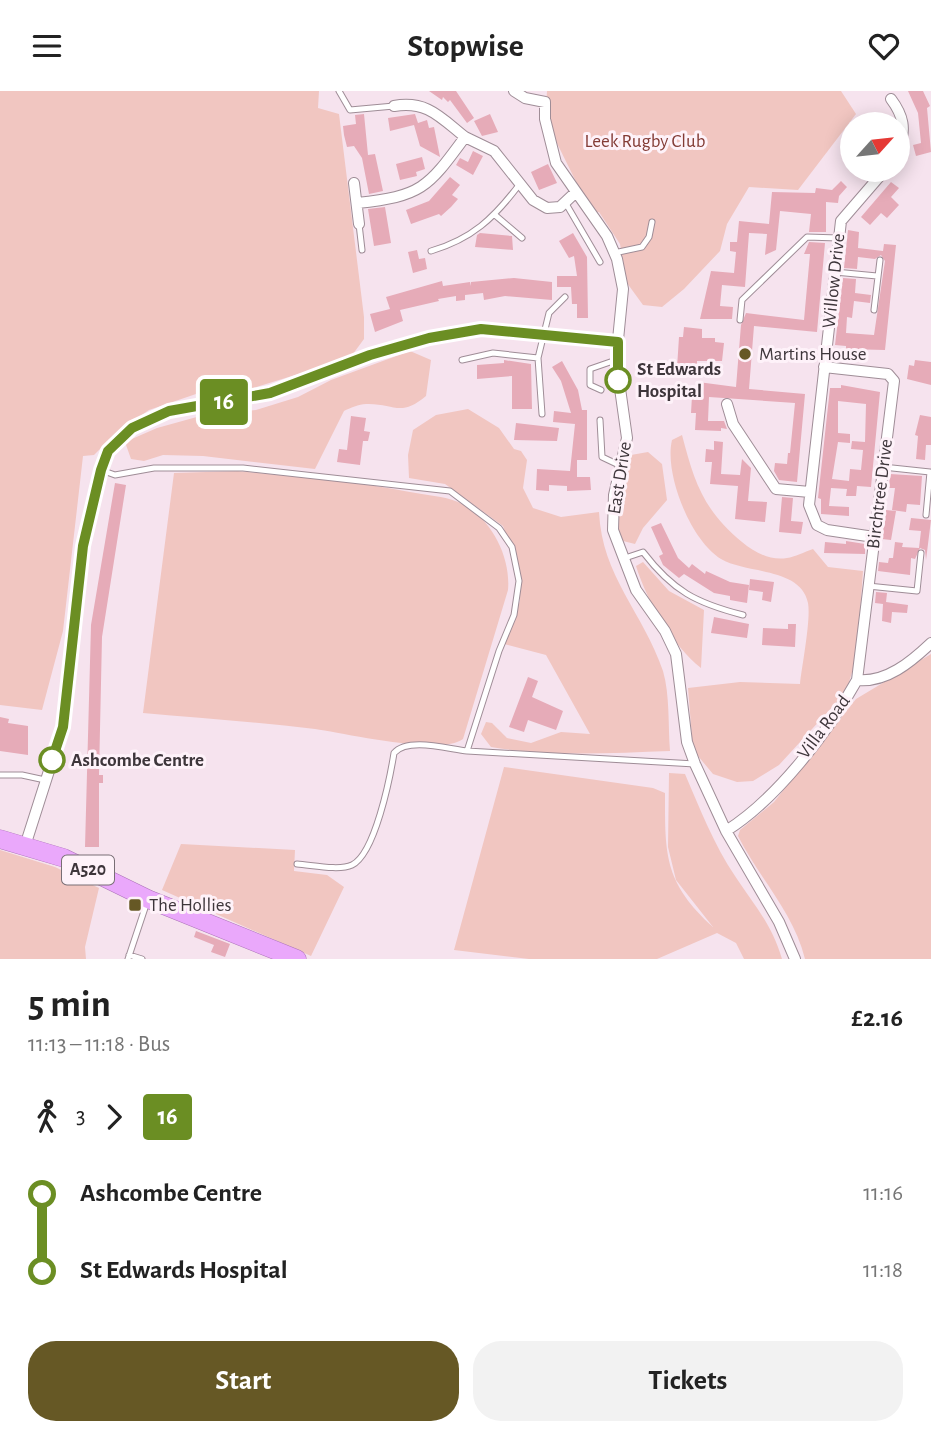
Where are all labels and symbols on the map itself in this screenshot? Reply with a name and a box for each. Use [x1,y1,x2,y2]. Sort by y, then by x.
north arrow [840,112,910,182]
park label: Leek Rugby Club [585,132,705,151]
street label: Willow Drive [820,233,848,329]
place label: Martins House [759,345,867,364]
marker: Martins House [737,346,753,362]
place label: St Edwards Hospital [637,360,721,401]
marker: St Edwards Hospital [605,367,631,393]
line badge: 16 [192,379,256,425]
street label: Birchtree Drive [864,438,896,550]
street label: East Drive [605,440,635,516]
street label: Villa Road [794,691,854,762]
marker: Ashcombe Centre [39,747,65,773]
place label: Ashcombe Centre [71,751,204,770]
road number: A520 [62,855,114,885]
place label: The Hollies [149,896,232,915]
marker: The Hollies [127,897,143,913]

